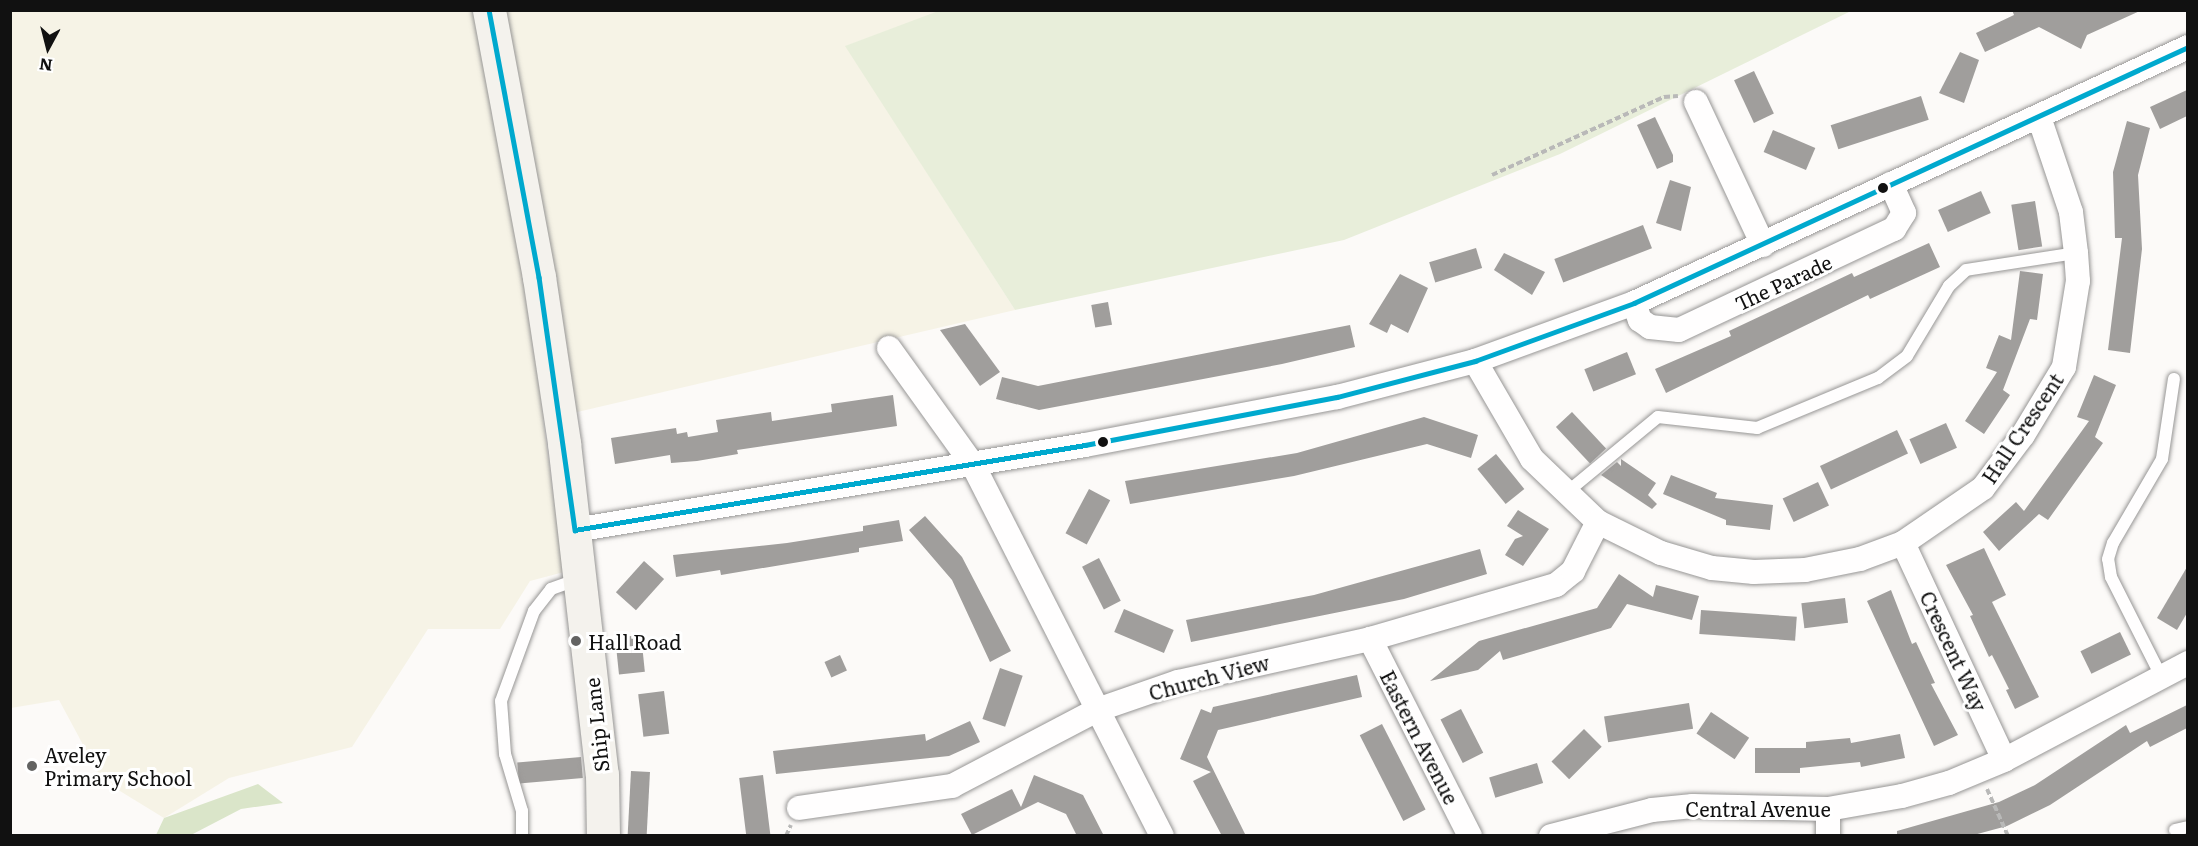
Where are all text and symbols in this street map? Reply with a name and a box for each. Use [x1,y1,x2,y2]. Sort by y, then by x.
north arrow [18,18,78,78]
text: N [38,53,54,79]
unlabelled marker [1877,182,1889,194]
street label: The Parade [1731,249,1835,315]
street label: Hall Crescent [1976,368,2068,488]
unlabelled marker [1097,436,1109,448]
street label: Crescent Way [1916,587,1992,715]
place label: Hall Road [588,629,681,653]
marker: Hall Road [569,634,583,648]
street label: Church View [1146,649,1272,705]
street label: Eastern Avenue [1376,666,1464,808]
street label: Ship Lane [579,676,613,774]
place label: Aveley Primary School [44,742,192,789]
marker: Aveley Primary School [25,759,39,773]
street label: Central Avenue [1685,796,1831,820]

